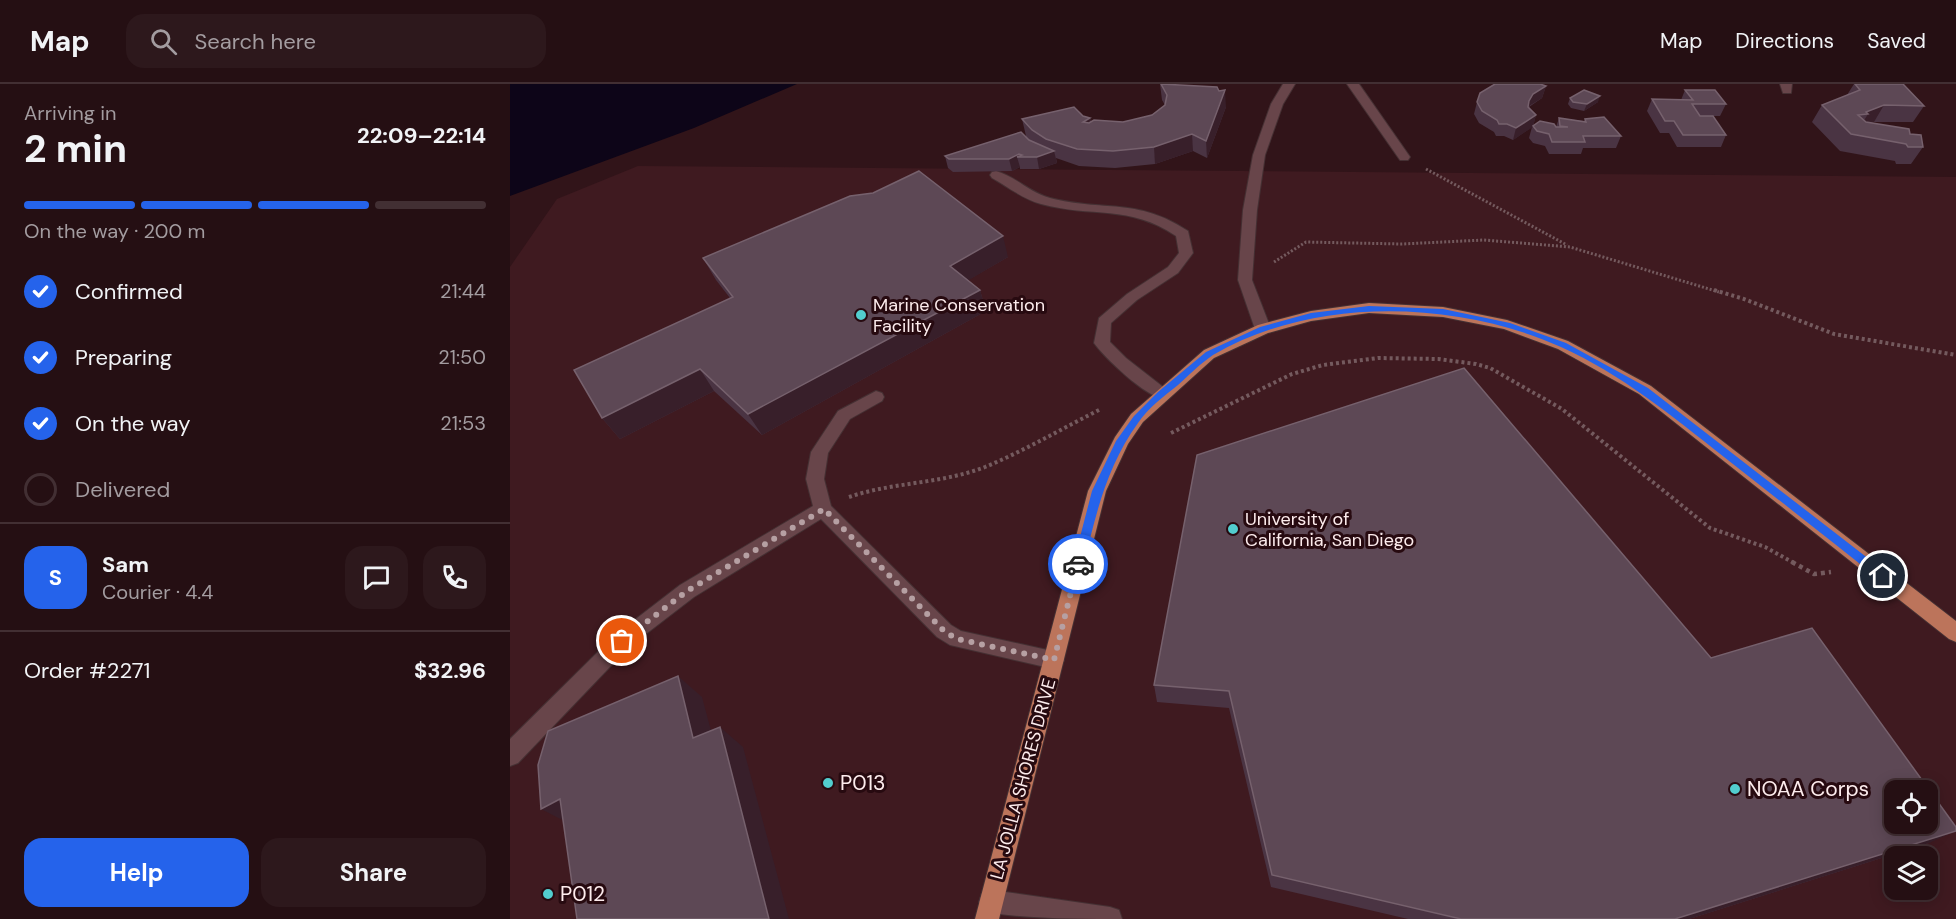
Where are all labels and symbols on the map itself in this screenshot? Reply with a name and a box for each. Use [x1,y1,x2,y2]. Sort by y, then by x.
place label: Marine Conservation Facility [873,293,1045,338]
marker: Marine Conservation Facility [854,308,868,322]
place label: University of California, San Diego [1245,507,1414,552]
marker: University of California, San Diego [1226,522,1240,536]
courier [1048,534,1108,594]
pin [1857,550,1908,601]
pin [596,615,647,666]
street label: LA JOLLA SHORES DRIVE [985,676,1061,882]
place label: P013 [840,769,886,797]
place label: NOAA Corps [1747,775,1869,803]
marker: P013 [821,776,835,790]
marker: NOAA Corps [1728,782,1742,796]
place label: P012 [560,880,605,908]
marker: P012 [541,887,555,901]

